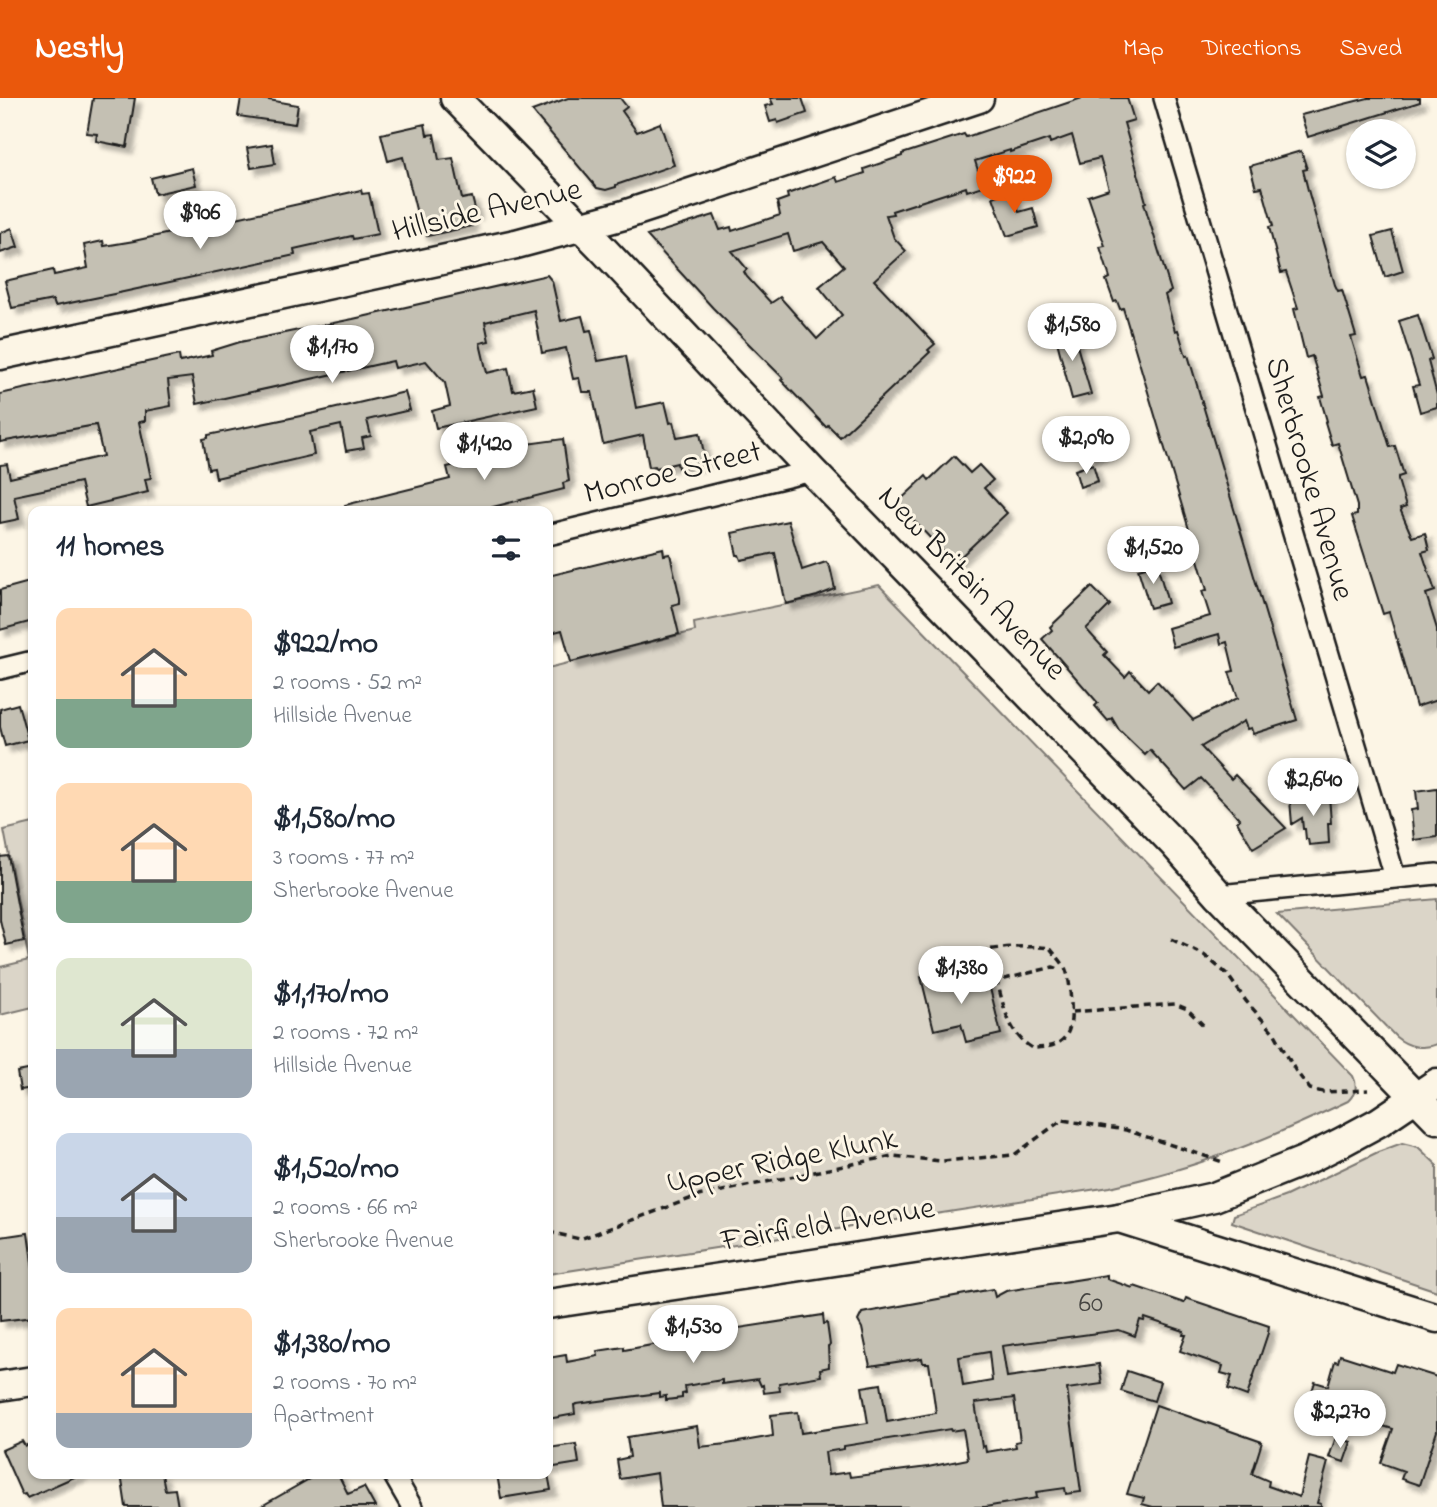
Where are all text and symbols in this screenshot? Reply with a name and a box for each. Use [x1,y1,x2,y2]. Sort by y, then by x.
text: Nestly [35,25,124,73]
text: Map [1123,32,1164,67]
text: Directions [1202,32,1301,67]
text: Saved [1339,32,1402,67]
map controls [1346,119,1416,189]
button: layers [1346,119,1416,189]
pin: $922 [973,156,1055,215]
text: $922 [992,161,1036,194]
street label: Hillside Avenue [388,167,587,257]
pin: $906 [159,192,241,251]
text: $906 [180,197,220,230]
pin: $1,580 [1015,303,1129,363]
text: $1,580 [1044,309,1100,342]
pin: $1,170 [275,326,389,385]
text: $1,170 [306,331,358,364]
street label: Sherbrooke Avenue [1251,352,1365,607]
pin: $2,090 [1029,416,1143,476]
pin: $1,420 [427,422,541,482]
text: $2,090 [1058,422,1114,455]
text: $1,420 [456,428,512,461]
street label: Monroe Street [579,429,767,519]
street label: New Britain Avenue [865,476,1077,693]
text: 11 homes [56,526,164,570]
pin: $1,520 [1096,526,1210,586]
icon: filters [487,529,525,567]
text: $1,520 [1123,532,1183,565]
text: $922/mo [273,623,378,667]
icon: home [112,636,196,720]
text: 2 rooms · 52 m² [273,667,422,700]
text: Hillside Avenue [273,700,412,733]
pin: $2,640 [1256,758,1370,818]
text: $2,640 [1284,764,1342,797]
text: $1,580/mo [273,798,395,842]
icon: home [112,811,196,895]
text: 3 rooms · 77 m² [273,842,415,875]
text: Sherbrooke Avenue [273,875,454,908]
pin: $1,380 [904,946,1018,1006]
text: $1,380 [934,952,988,985]
text: $1,170/mo [273,973,389,1017]
icon: home [112,986,196,1070]
text: 2 rooms · 72 m² [273,1017,419,1050]
text: Hillside Avenue [273,1050,412,1083]
street label: Upper Ridge Klunk [662,1116,902,1207]
text: $1,520/mo [273,1148,399,1192]
icon: home [112,1161,196,1245]
street label: Fairfield Avenue [717,1186,939,1266]
text: 2 rooms · 66 m² [273,1192,418,1225]
text: Sherbrooke Avenue [273,1225,454,1258]
house number: 60 [1079,1284,1103,1325]
pin: $1,530 [636,1306,750,1365]
text: $1,530 [664,1311,722,1344]
text: $1,380/mo [273,1323,391,1367]
icon: home [112,1336,196,1420]
text: 2 rooms · 70 m² [273,1367,417,1400]
pin: $2,270 [1283,1390,1397,1450]
text: $2,270 [1310,1396,1370,1429]
text: Apartment [273,1400,374,1433]

